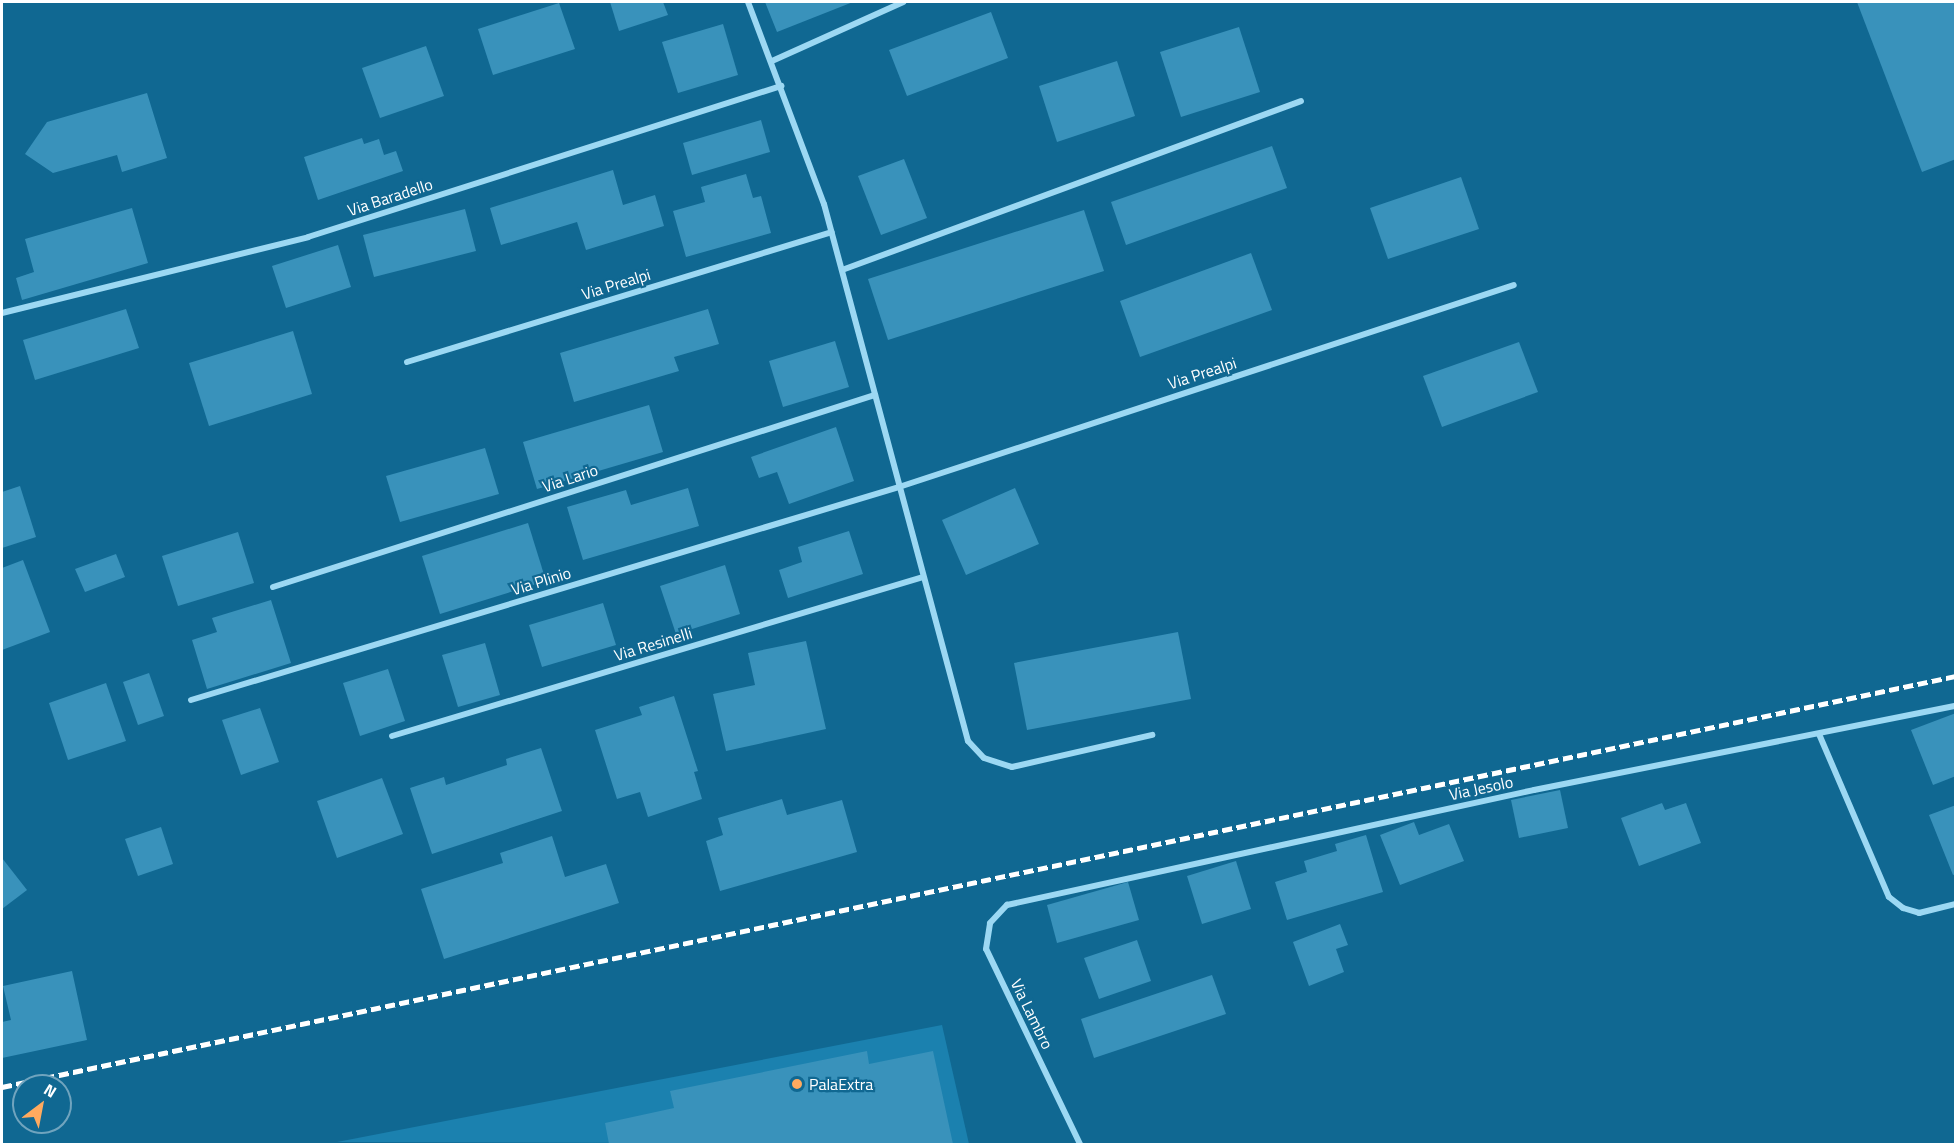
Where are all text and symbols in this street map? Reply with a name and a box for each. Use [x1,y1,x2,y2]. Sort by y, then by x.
street label: Via Baradello [345,174,435,220]
street label: Via Prealpi [579,264,653,304]
street label: Via Prealpi [1165,353,1239,393]
street label: Via Lario [540,460,600,496]
street label: Via Plinio [509,563,573,599]
street label: Via Resinelli [612,623,694,665]
street label: Via Jesolo [1447,772,1515,804]
street label: Via Lambro [1007,976,1057,1052]
north arrow [12,1074,72,1134]
place label: PalaExtra [809,1074,873,1094]
text: N [39,1077,62,1104]
marker: PalaExtra [790,1077,804,1091]

